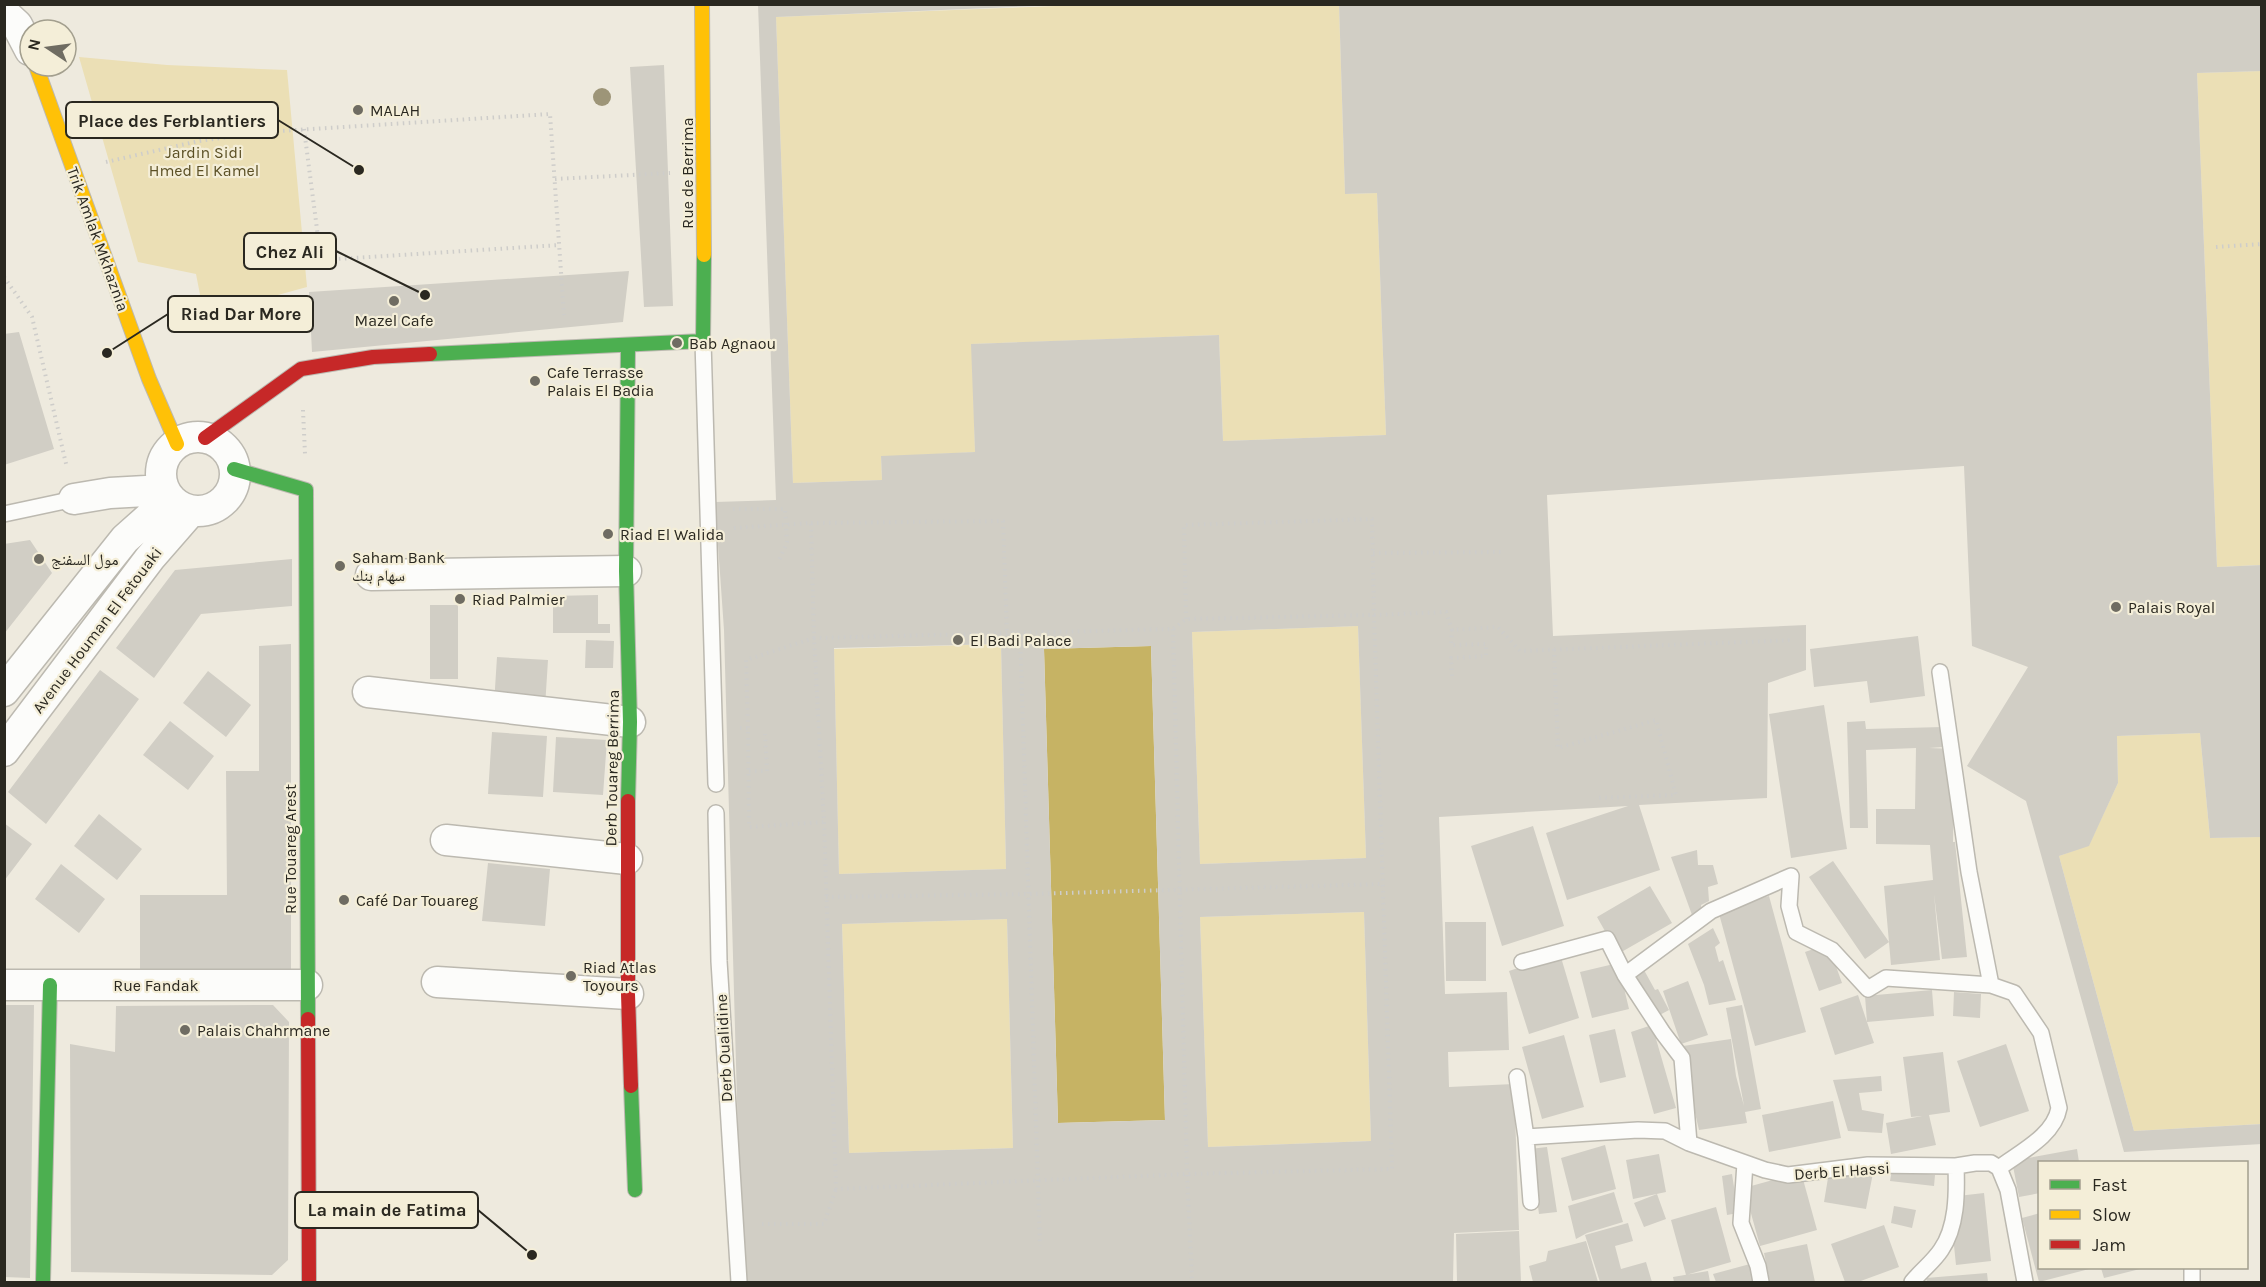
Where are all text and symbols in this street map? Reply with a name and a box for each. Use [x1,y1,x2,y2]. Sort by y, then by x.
north arrow [18,18,78,78]
text: N [23,37,44,52]
place label: MALAH [370,101,420,120]
callout: Place des Ferblantiers [66,102,278,138]
marker: MALAH [351,103,365,117]
text: Place des Ferblantiers [78,110,266,132]
street label: Rue de Berrima [678,117,697,229]
park label: Jardin Sidi Hmed El Kamel [149,143,259,180]
street label: Trik Amlak Mkhaznia [63,164,133,314]
callout: Chez Ali [244,233,336,269]
text: Chez Ali [256,241,324,263]
marker: Mazel Cafe [387,294,401,308]
callout: Riad Dar More [168,296,313,332]
text: Riad Dar More [181,303,301,325]
place label: Mazel Cafe [355,311,433,330]
place label: Bab Agnaou [689,334,776,353]
marker: Bab Agnaou [670,336,684,350]
place label: Cafe Terrasse Palais El Badia [547,363,654,400]
marker: Cafe Terrasse Palais El Badia [528,374,542,388]
place label: Riad El Walida [620,525,724,544]
marker: Riad El Walida [601,527,615,541]
street label: Avenue Houman El Fetouaki [28,543,166,717]
place label: Saham Bank سهام بنك [352,548,445,586]
place label: مول السفنج [51,550,118,570]
marker: مول السفنج [32,552,46,566]
marker: Saham Bank سهام بنك [333,559,347,573]
place label: Riad Palmier [472,590,565,609]
marker: Riad Palmier [453,592,467,606]
place label: Palais Royal [2128,598,2215,617]
marker: Palais Royal [2109,600,2123,614]
place label: El Badi Palace [970,631,1072,650]
marker: El Badi Palace [951,633,965,647]
street label: Derb Touareg Berrima [601,689,623,847]
street label: Rue Touareg Arest [281,784,300,914]
place label: Café Dar Touareg [356,891,478,910]
marker: Café Dar Touareg [337,893,351,907]
place label: Riad Atlas Toyours [583,958,657,995]
marker: Riad Atlas Toyours [564,969,578,983]
street label: Rue Fandak [113,976,199,995]
street label: Derb Oualidine [712,994,736,1102]
place label: Palais Chahrmane [197,1021,330,1040]
marker: Palais Chahrmane [178,1023,192,1037]
street label: Derb El Hassi [1793,1158,1891,1184]
legend [2038,1161,2248,1269]
text: Fast [2092,1174,2127,1196]
callout: La main de Fatima [295,1192,478,1228]
text: La main de Fatima [308,1199,466,1221]
text: Slow [2092,1204,2131,1226]
text: Jam [2092,1234,2126,1256]

